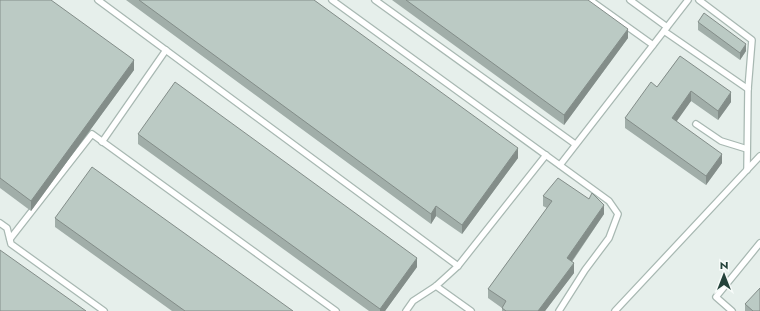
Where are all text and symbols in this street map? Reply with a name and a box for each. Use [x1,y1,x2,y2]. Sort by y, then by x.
north arrow [704,255,744,295]
text: N [720,257,728,273]

